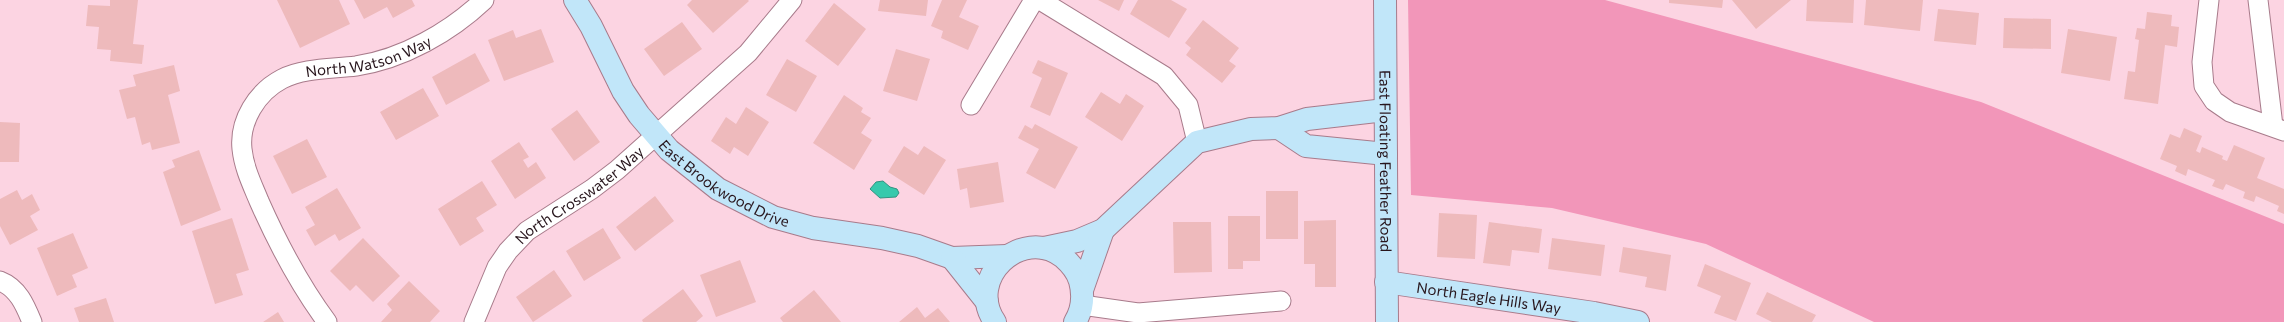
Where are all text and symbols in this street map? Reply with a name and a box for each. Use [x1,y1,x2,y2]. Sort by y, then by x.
street label: North Watson Way [304,32,435,80]
street label: East Floating Feather Road [1376,70,1396,252]
street label: East Brookwood Drive [655,136,791,230]
street label: North Crosswater Way [511,142,647,247]
street label: North Eagle Hills Way [1415,278,1563,317]

